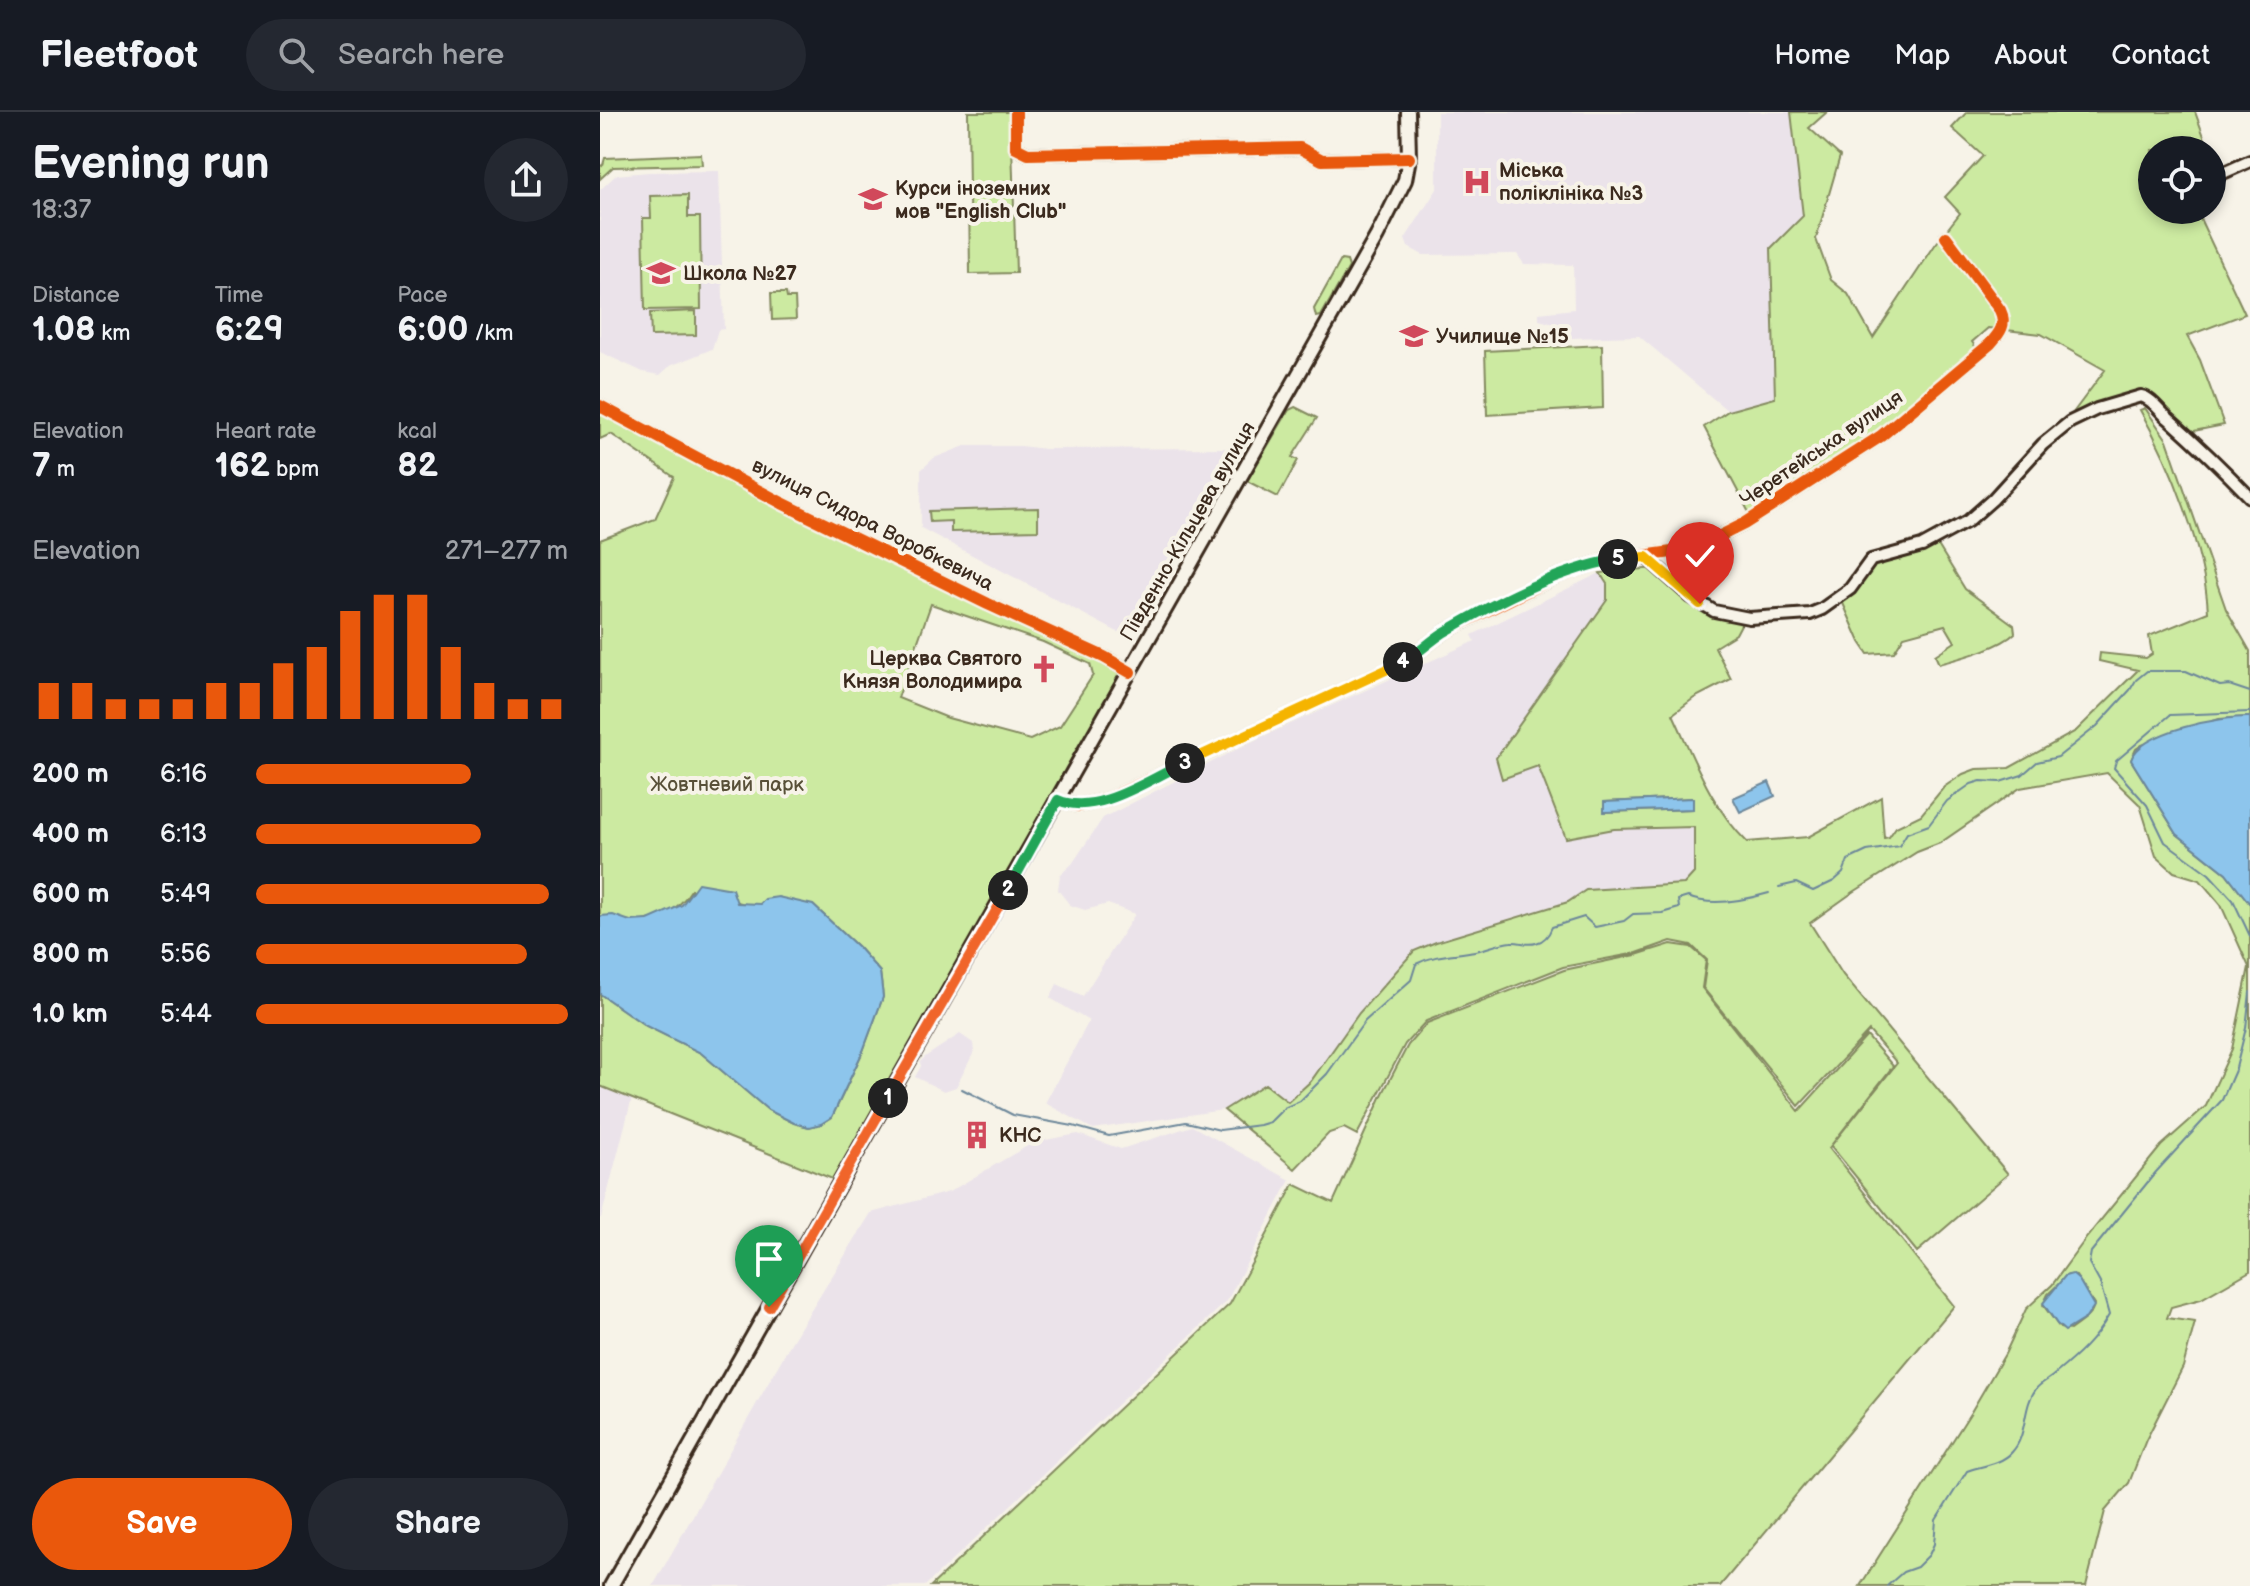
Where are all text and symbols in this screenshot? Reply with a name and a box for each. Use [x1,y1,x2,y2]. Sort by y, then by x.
search box [246,19,806,91]
text: Fleetfoot [40,33,198,78]
icon: search [274,33,318,77]
text: Search here [338,37,504,73]
text: Home [1774,39,1850,72]
text: Map [1894,39,1951,72]
text: About [1995,39,2067,72]
text: Contact [2111,39,2210,72]
map controls [2138,136,2226,224]
button: locate [2138,136,2226,224]
text: Evening run [32,138,269,191]
button: share [484,138,568,222]
place label: Міська поліклініка №3 [1499,159,1643,206]
hospital icon: Міська поліклініка №3 [1462,167,1492,197]
place label: Курси іноземних мов "English Club" [895,177,1066,224]
school or university icon: Курси іноземних мов "English Club" [858,184,888,214]
text: 18:37 [32,195,91,226]
school or university icon: Школа №27 [646,258,676,288]
place label: Школа №27 [683,262,797,286]
text: Distance [32,282,120,309]
text: Time [215,282,263,309]
text: Pace [397,282,448,309]
text: 1.08 [32,309,95,350]
text: 6:29 [215,309,284,350]
text: 6:00 [397,309,468,350]
text: km [95,320,130,347]
text: /km [468,320,513,347]
school or university icon: Училище №15 [1399,321,1429,351]
place label: Училище №15 [1436,325,1569,349]
street label: Черетейська вулиця [1736,385,1907,512]
text: Elevation [32,418,124,445]
text: Heart rate [215,418,316,445]
text: kcal [397,418,437,445]
street label: Південно-Кільцева вулиця [1115,418,1260,645]
text: 7 [32,445,51,486]
text: 162 [215,445,270,486]
text: 82 [397,445,438,486]
street label: вулиця Сидора Воробкевича [748,453,997,596]
text: m [51,456,75,483]
text: bpm [270,456,319,483]
pin [1666,522,1734,604]
icon: check [1678,534,1722,578]
text: Elevation [32,536,140,567]
text: 271–277 m [445,536,568,567]
pin: 5 [1598,539,1638,579]
text: 5 [1612,545,1624,572]
pin: 4 [1383,642,1423,682]
place label: Церква Святого Князя Володимира [843,647,1022,694]
text: 4 [1397,648,1409,675]
church icon: Церква Святого Князя Володимира [1029,654,1059,684]
pin: 3 [1165,743,1205,783]
text: 3 [1179,749,1191,776]
text: 200 m [32,759,109,790]
text: 6:16 [160,759,207,790]
park label: Жовтневий парк [650,773,804,797]
text: 400 m [32,819,109,850]
text: 6:13 [160,819,207,850]
pin: 2 [988,870,1028,910]
text: 2 [1001,876,1015,903]
text: 600 m [32,879,109,910]
text: 5:49 [160,879,211,910]
text: 800 m [32,939,109,970]
text: 5:56 [160,939,211,970]
text: 1.0 km [32,999,108,1030]
text: 5:44 [160,999,212,1030]
pin: 1 [868,1078,908,1118]
text: 1 [883,1084,893,1111]
building icon: КНС [962,1120,992,1150]
place label: КНС [999,1124,1041,1148]
pin [735,1225,803,1307]
icon: arrive [747,1237,791,1281]
button: Save [32,1478,292,1570]
button: Share [308,1478,568,1570]

